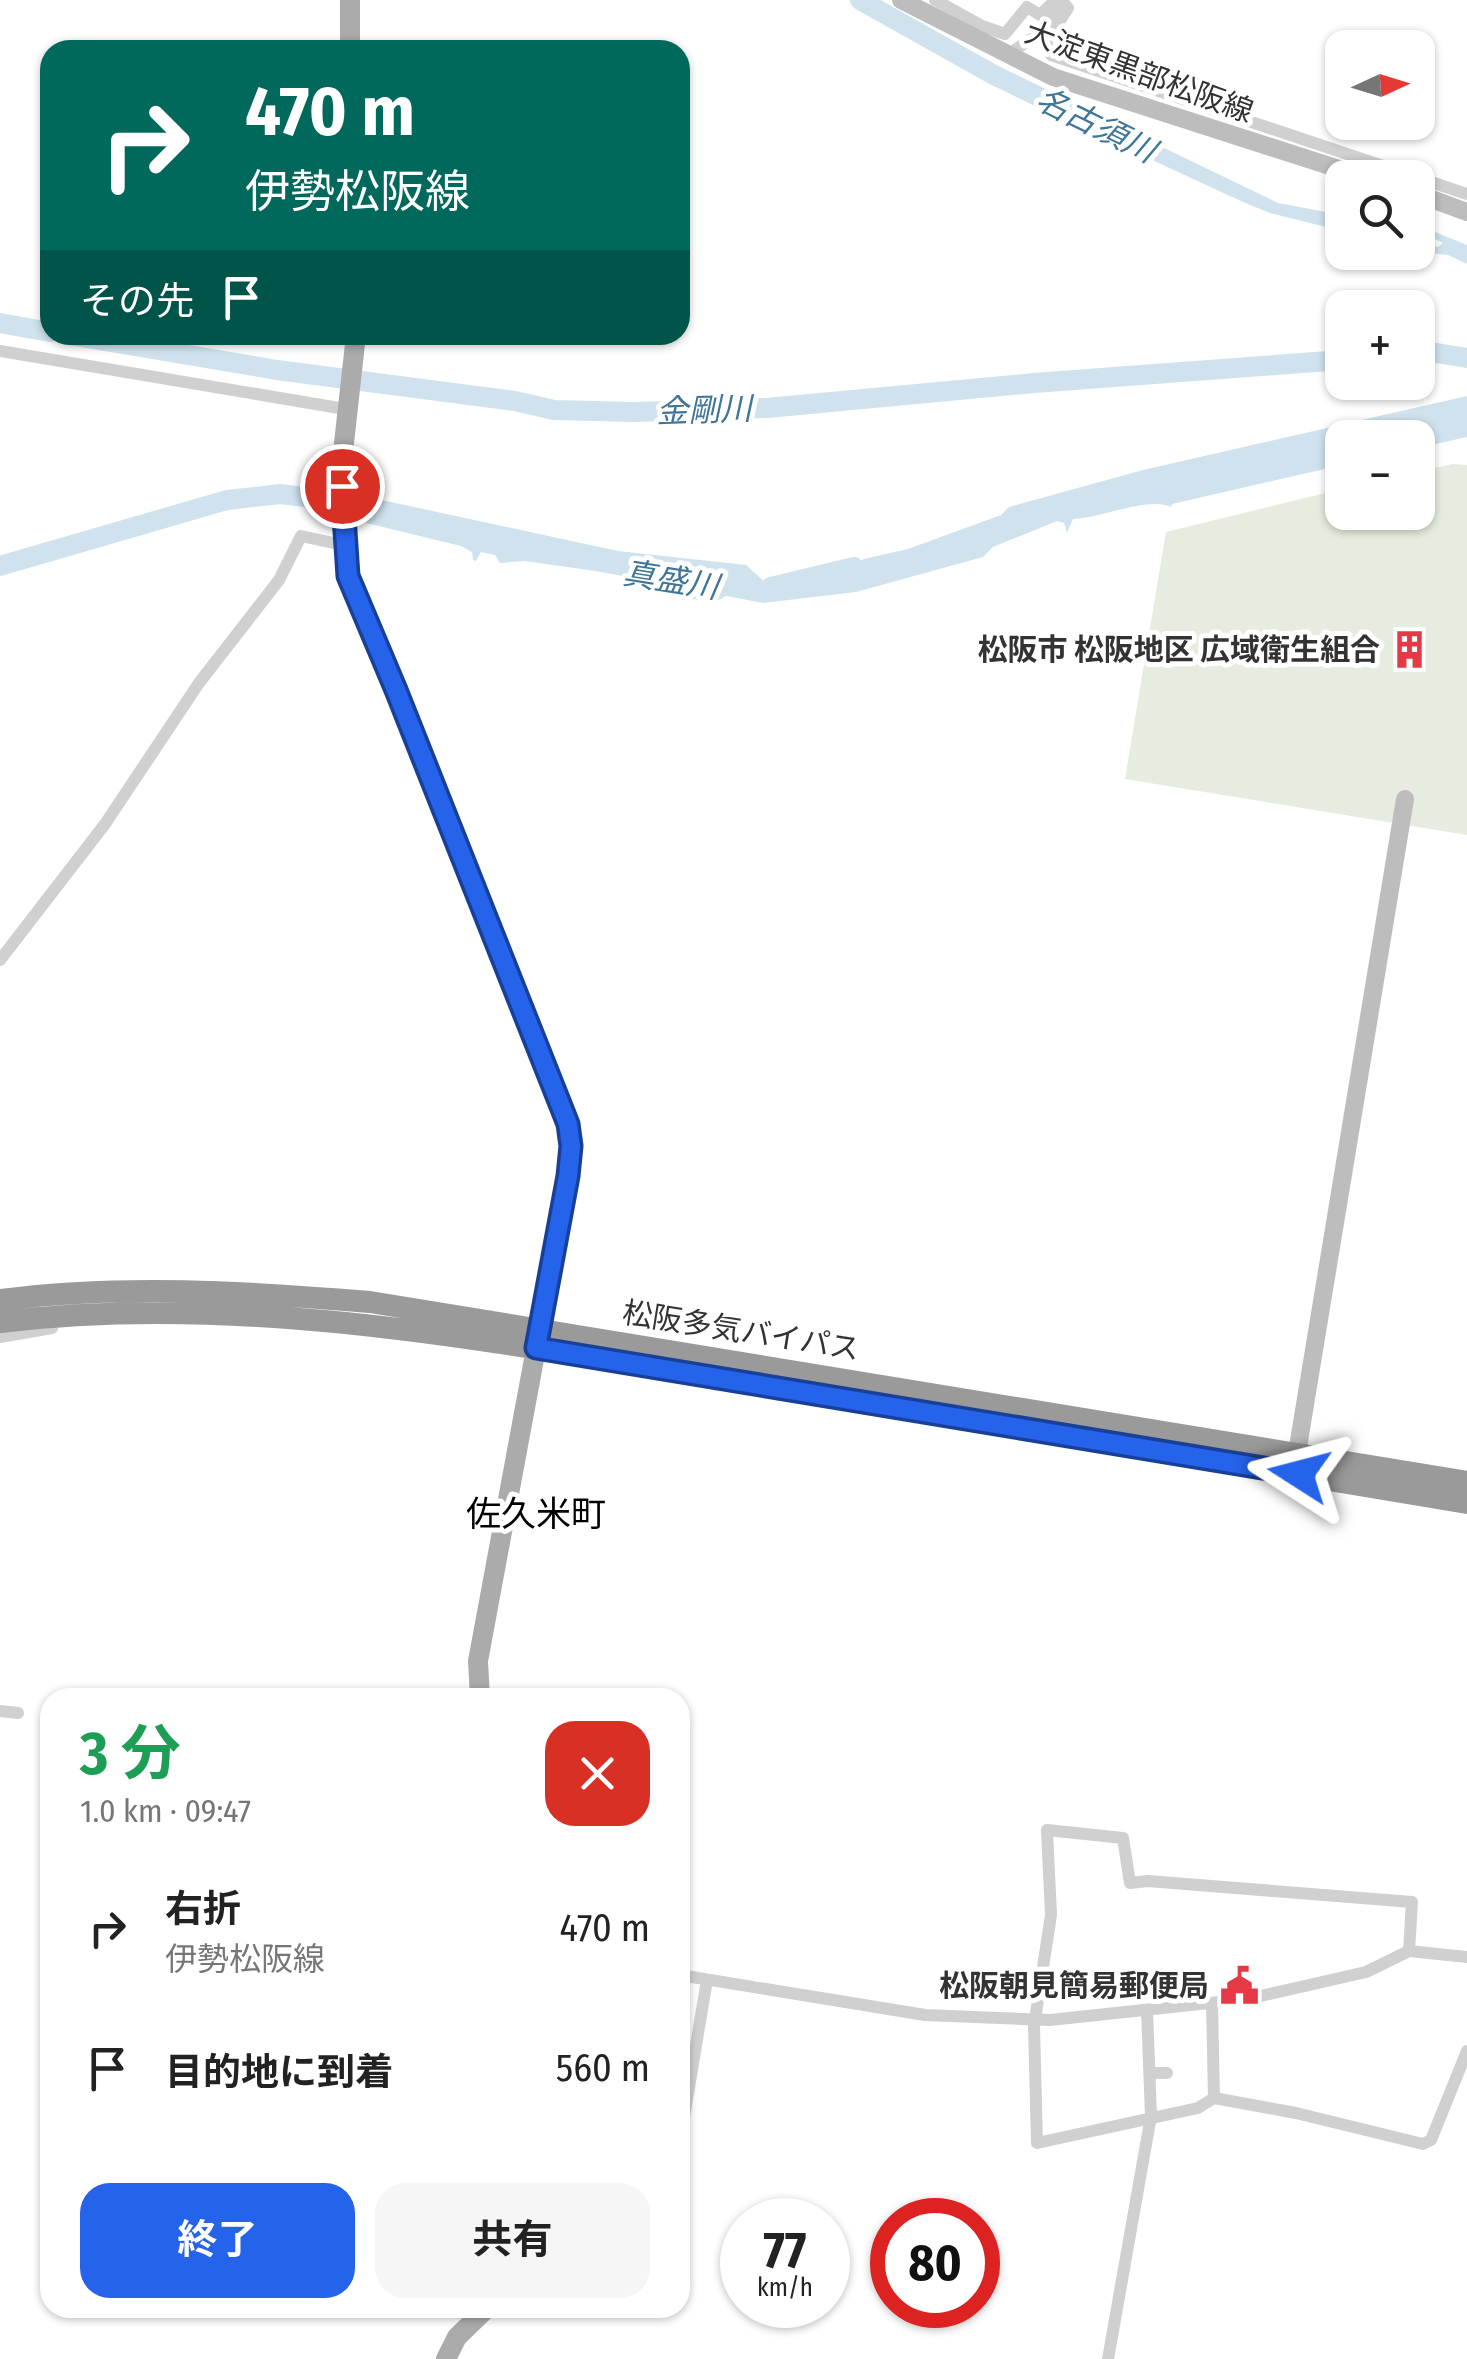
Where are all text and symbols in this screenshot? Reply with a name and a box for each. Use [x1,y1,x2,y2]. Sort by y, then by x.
street label: 大淀東黒部松阪線 [1020,14,1258,130]
north arrow [1325,30,1435,140]
map controls [1325,30,1435,530]
text: 470 m [245,70,415,154]
icon: right [80,80,210,210]
water label: 名古須川 [1030,80,1165,171]
button: search [1325,160,1435,270]
text: 伊勢松阪線 [245,165,470,219]
icon: arrive [214,270,269,325]
text: その先 [80,278,194,324]
button: + [1325,290,1435,400]
water label: 金剛川 [655,389,756,431]
button: − [1325,420,1435,530]
pin [300,444,385,529]
icon: arrive [315,459,370,514]
water label: 真盛川 [621,554,724,607]
building icon: 松阪市 松阪地区 広域衛生組合 [1389,629,1431,671]
place label: 松阪市 松阪地区 広域衛生組合 [978,632,1380,668]
street label: 松阪多気バイパス [620,1294,862,1368]
position arrow [1247,1422,1351,1526]
district label: 佐久米町 [466,1493,606,1535]
text: 3 分 [80,1718,181,1790]
button: close [545,1721,650,1826]
text: 1.0 km · 09:47 [80,1792,251,1830]
text: 右折 [165,1886,241,1932]
icon: right [80,1901,135,1956]
text: 470 m [559,1905,650,1951]
text: 伊勢松阪線 [165,1940,325,1978]
public building icon: 松阪朝見簡易郵便局 [1218,1965,1260,2007]
place label: 松阪朝見簡易郵便局 [939,1968,1209,2004]
icon: arrive [80,2041,135,2096]
text: 560 m [556,2045,650,2091]
text: 目的地に到着 [165,2049,393,2095]
button: 終了 [80,2183,355,2298]
button: 共有 [375,2183,650,2298]
speed limit sign: 80 [870,2198,1000,2328]
text: 77 [764,2221,806,2281]
text: km/h [757,2273,813,2303]

